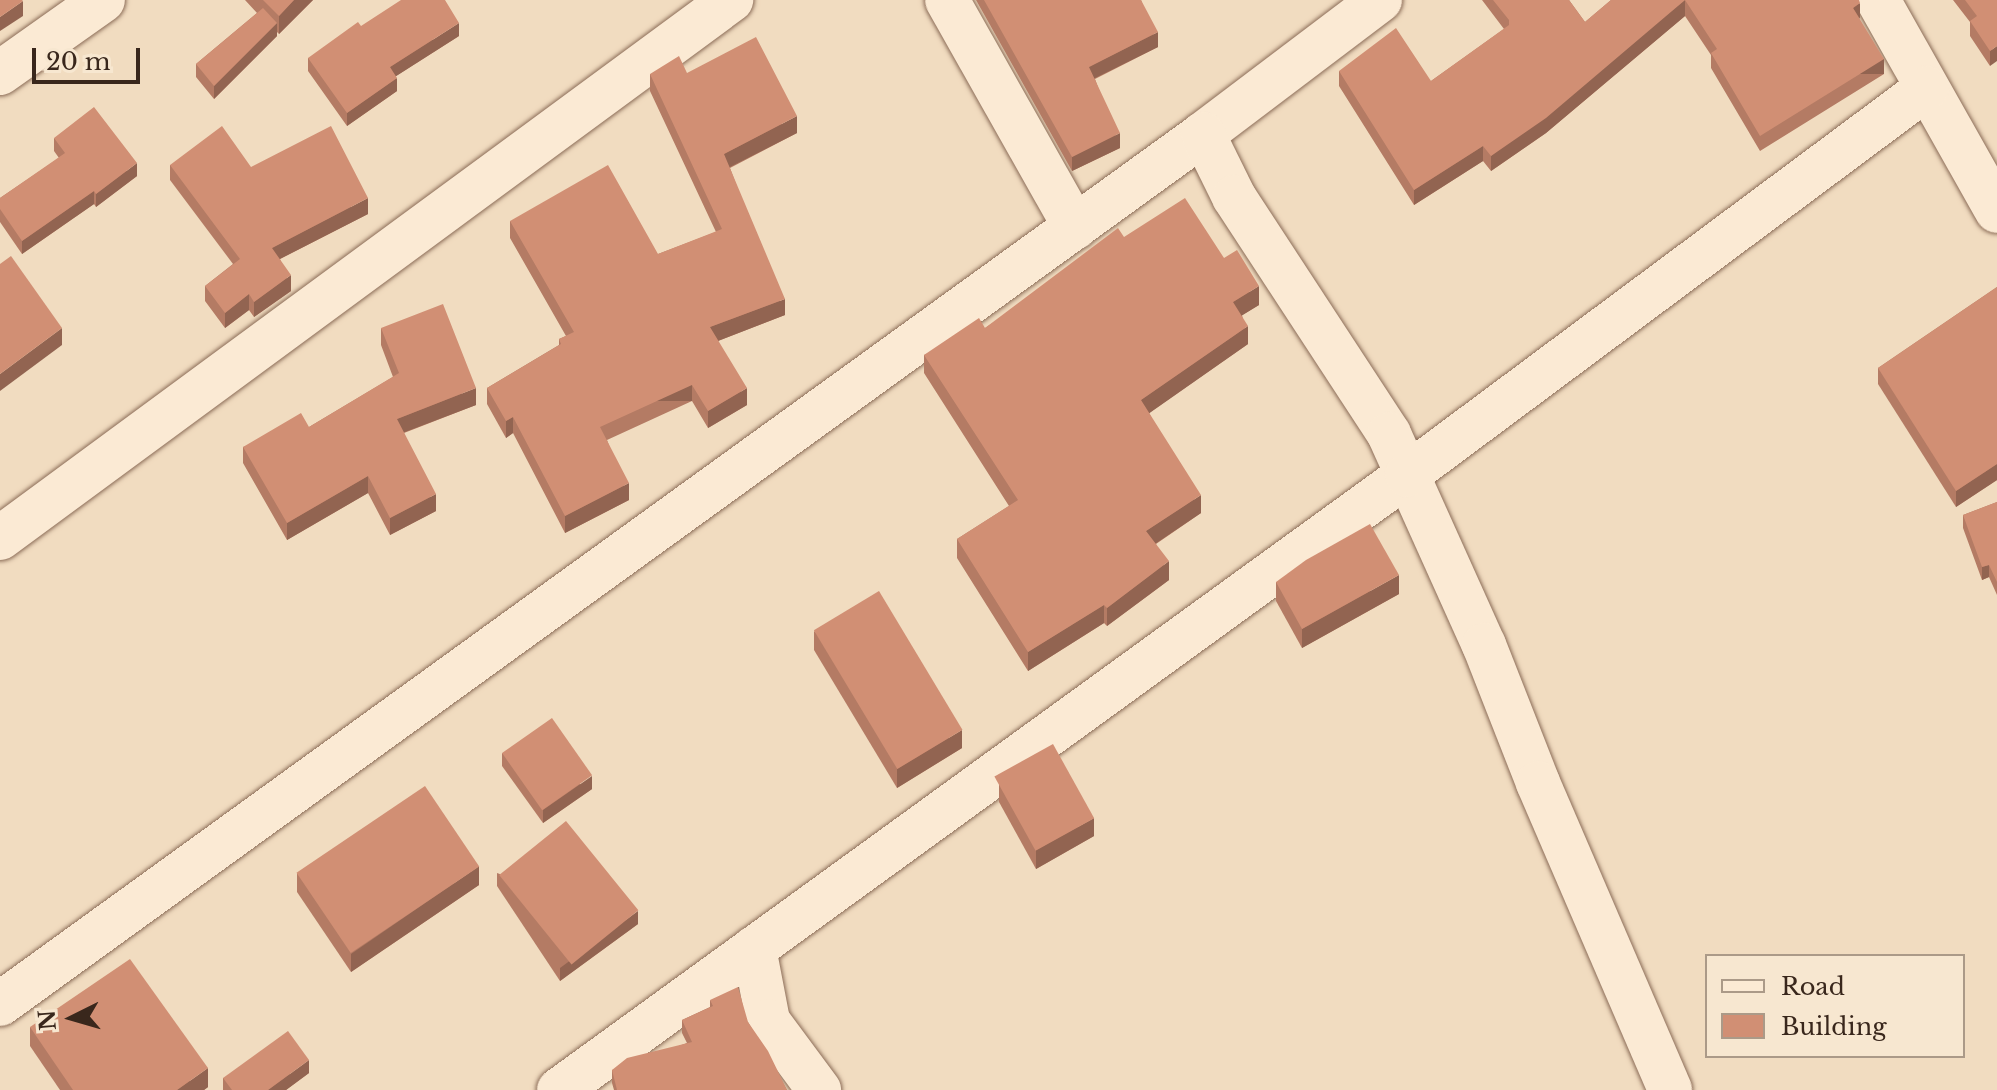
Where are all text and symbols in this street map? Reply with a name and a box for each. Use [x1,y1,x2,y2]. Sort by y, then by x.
scale bar [36,32,144,82]
text: 20 m [46,47,111,76]
legend [1705,954,1965,1058]
text: Road [1781,972,1845,1001]
north arrow [32,978,112,1058]
text: N [33,1009,62,1032]
text: Building [1781,1012,1887,1041]

